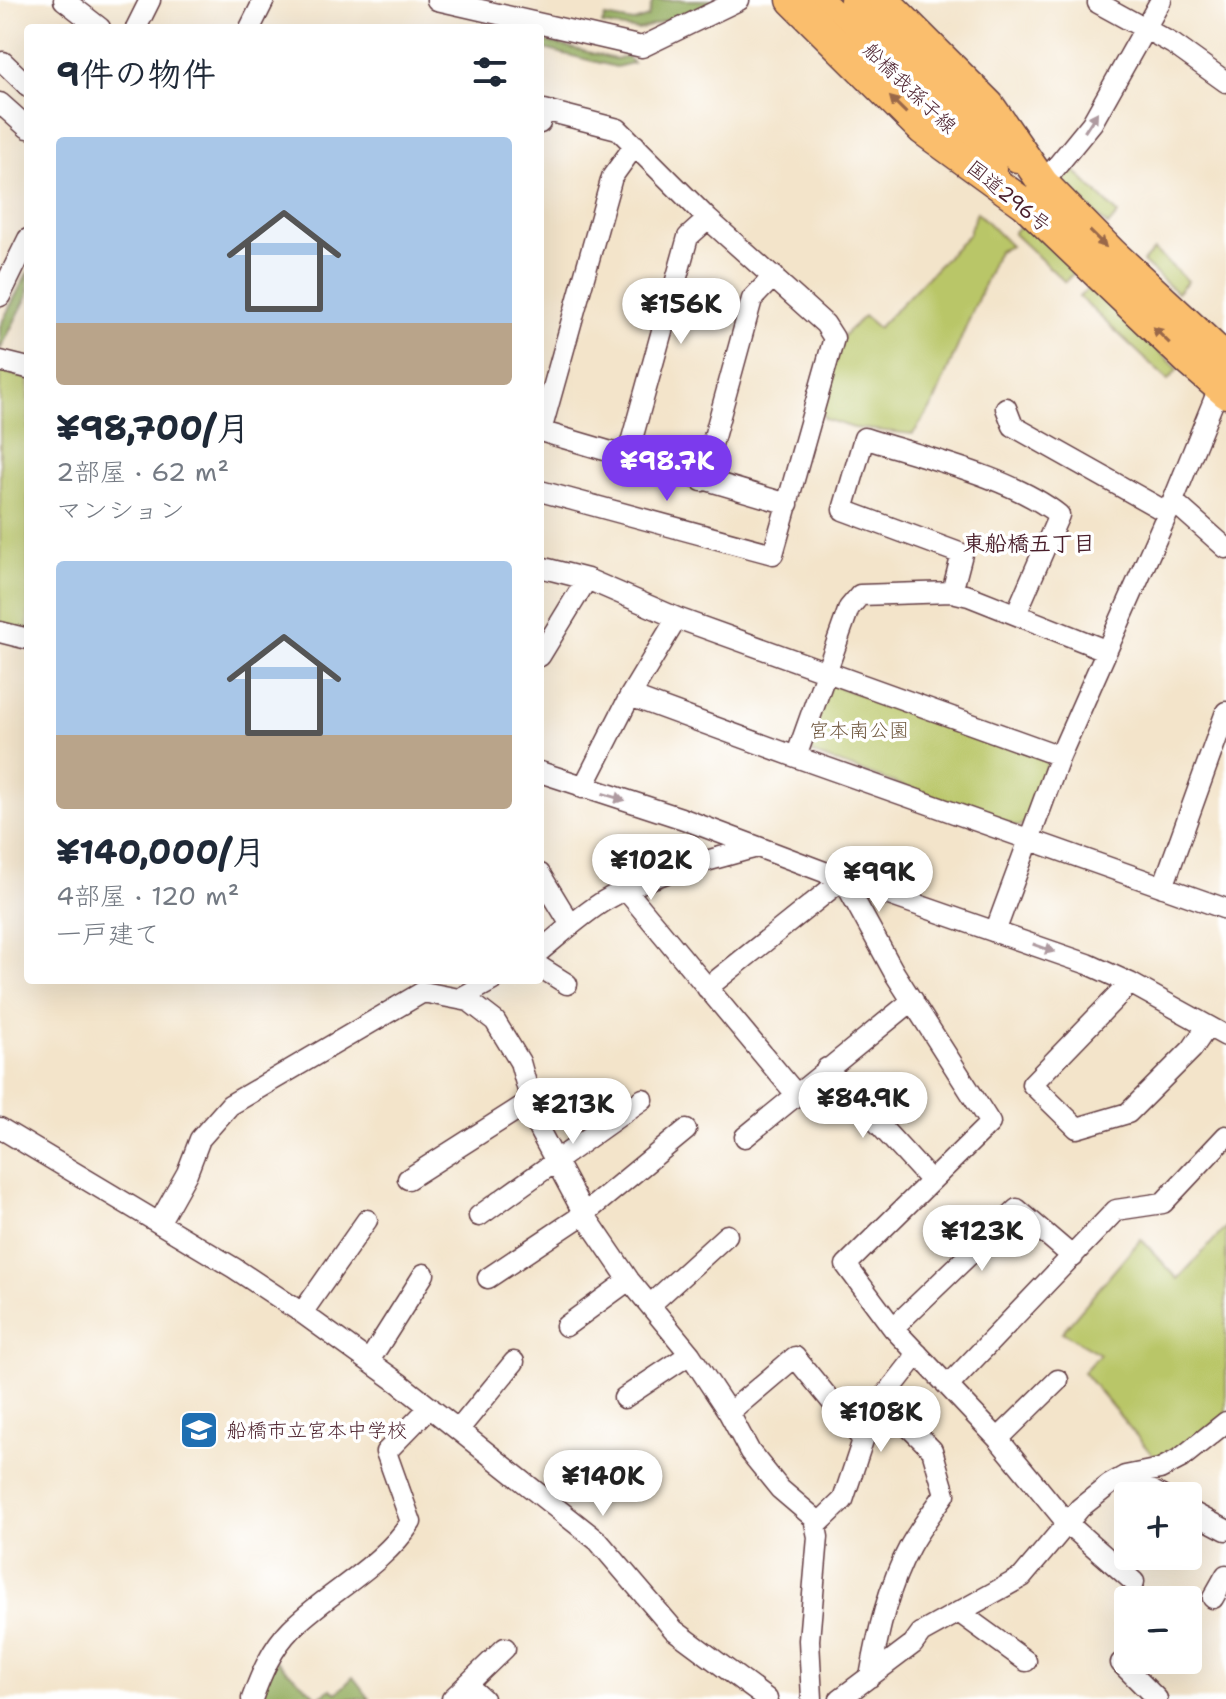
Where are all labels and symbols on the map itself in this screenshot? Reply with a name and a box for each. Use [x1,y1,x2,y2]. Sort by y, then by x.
street label: 船橋我孫子線 [858,37,962,139]
one-way arrow [889,96,908,115]
one-way arrow [1083,112,1098,133]
street label: 国道296号 [962,154,1056,238]
one-way arrow [1088,229,1107,248]
pin: ¥156K [625,278,737,346]
one-way arrow [1152,326,1171,344]
pin: ¥98.7K [602,435,732,503]
district label: 東船橋五丁目 [963,529,1095,558]
park label: 宮本南公園 [809,717,909,743]
one-way arrow [602,791,626,804]
pin: ¥102K [595,834,707,902]
pin: ¥99K [832,846,926,914]
one-way arrow [1032,943,1056,955]
pin: ¥84.9K [798,1072,928,1140]
pin: ¥213K [517,1078,629,1146]
pin: ¥123K [926,1205,1038,1273]
pin: ¥108K [825,1386,937,1454]
school or university icon: 船橋市立宮本中学校 [178,1409,220,1451]
place label: 船橋市立宮本中学校 [227,1417,407,1443]
pin: ¥140K [547,1450,659,1518]

